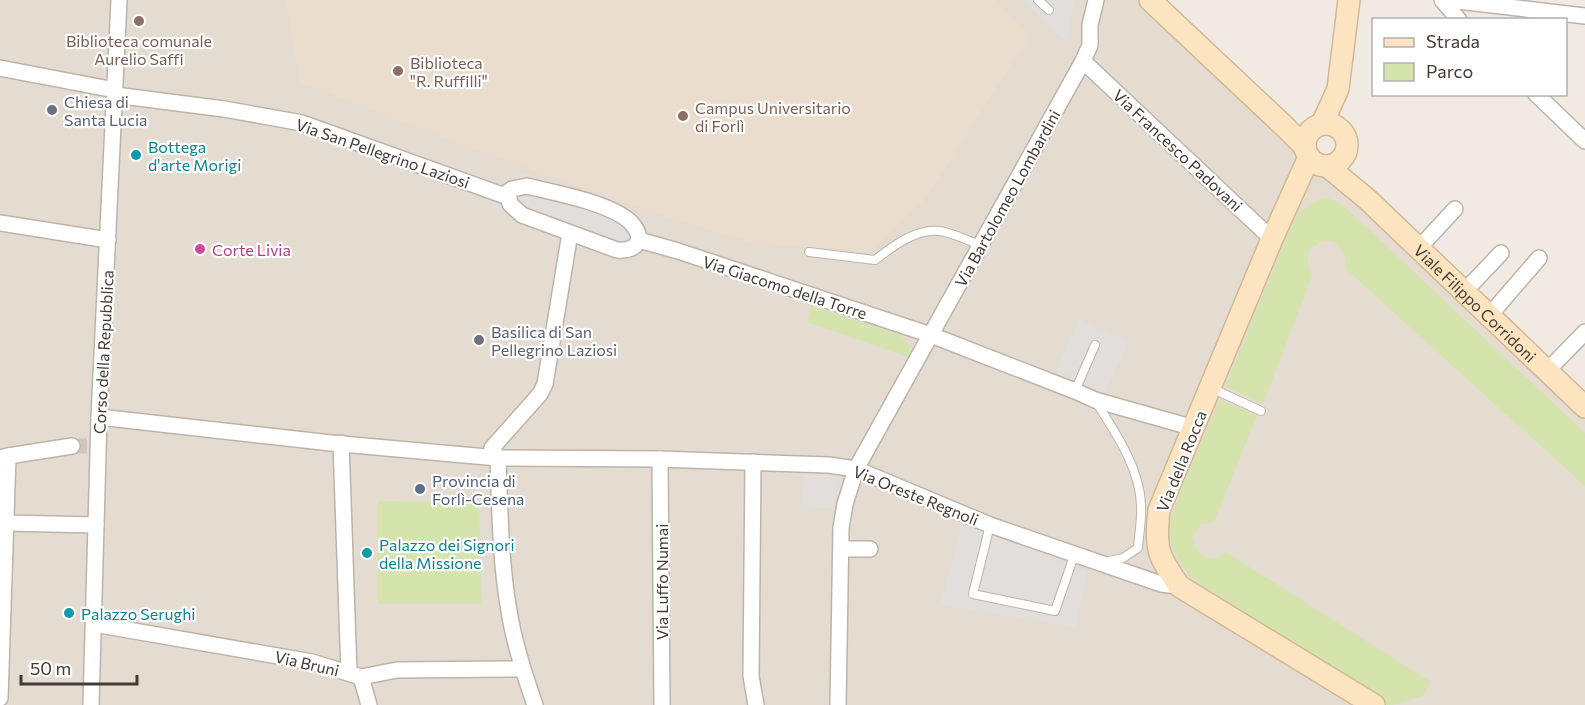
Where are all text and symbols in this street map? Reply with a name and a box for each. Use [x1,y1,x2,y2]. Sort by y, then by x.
marker: Biblioteca comunale Aurelio Saffi [132,14,146,28]
legend [1372,18,1567,96]
text: Strada [1426,30,1480,52]
place label: Biblioteca comunale Aurelio Saffi [66,31,212,68]
place label: Biblioteca "R. Ruffilli" [410,53,488,90]
text: Parco [1426,60,1473,82]
marker: Biblioteca "R. Ruffilli" [391,64,405,78]
street label: Via Francesco Padovani [1109,85,1247,215]
place label: Chiesa di Santa Lucia [64,92,147,129]
place label: Campus Universitario di Forlì [695,98,851,135]
marker: Chiesa di Santa Lucia [45,103,59,117]
street label: Via Bartolomeo Lombardini [950,106,1064,290]
marker: Campus Universitario di Forlì [676,109,690,123]
street label: Via San Pellegrino Laziosi [294,114,472,192]
place label: Bottega d'arte Morigi [148,137,241,174]
marker: Bottega d'arte Morigi [129,148,143,162]
place label: Corte Livia [212,240,291,259]
street label: Viale Filippo Corridoni [1411,240,1541,365]
marker: Corte Livia [193,242,207,256]
street label: Via Giacomo della Torre [700,251,870,323]
street label: Corso della Repubblica [89,270,117,434]
place label: Basilica di San Pellegrino Laziosi [491,322,617,359]
marker: Basilica di San Pellegrino Laziosi [472,333,486,347]
street label: Via della Rocca [1152,408,1210,514]
street label: Via Oreste Regnoli [851,461,981,529]
place label: Provincia di Forlì-Cesena [432,471,524,508]
marker: Provincia di Forlì-Cesena [413,482,427,496]
street label: Via Luffo Numai [652,524,671,640]
place label: Palazzo dei Signori della Missione [379,535,515,572]
marker: Palazzo dei Signori della Missione [360,546,374,560]
place label: Palazzo Serughi [81,604,195,623]
marker: Palazzo Serughi [62,606,76,620]
street label: Via Bruni [273,646,341,680]
scale bar [21,648,136,686]
text: 50 m [30,657,71,679]

